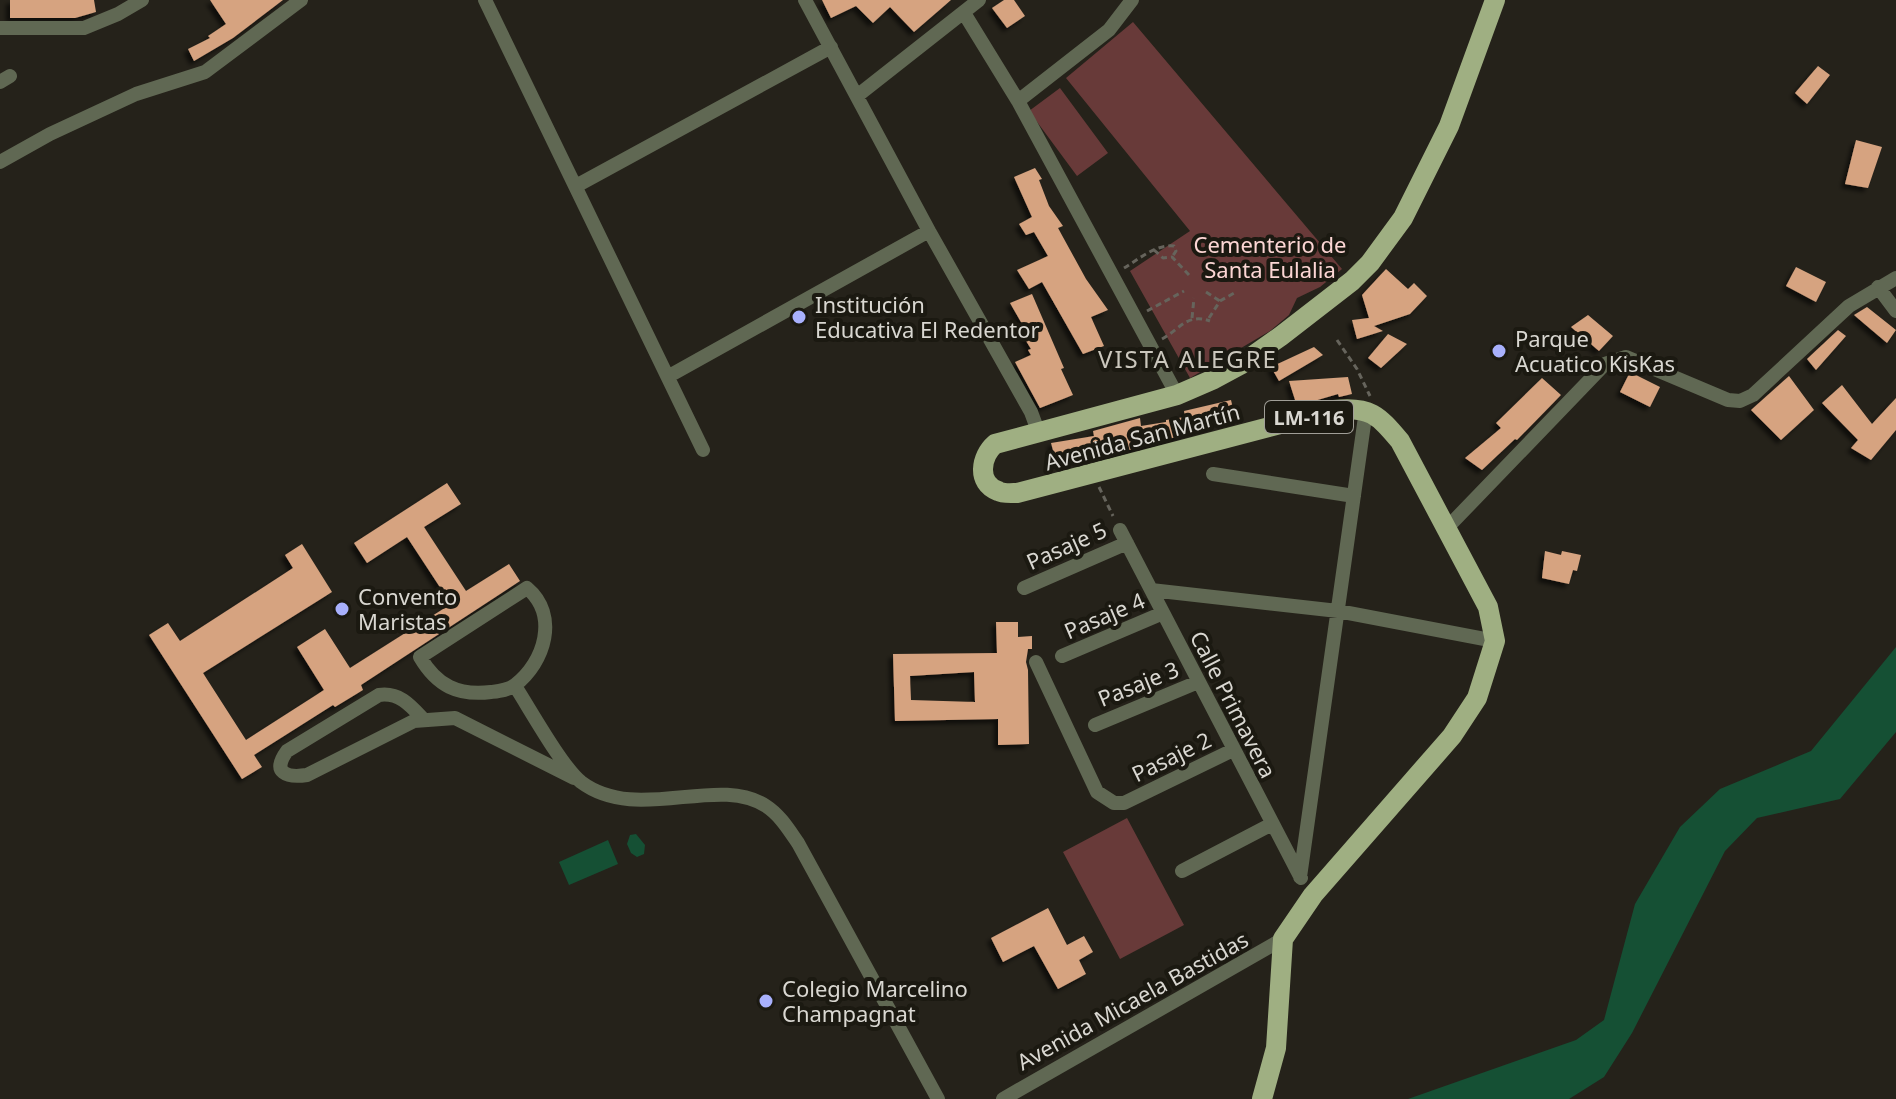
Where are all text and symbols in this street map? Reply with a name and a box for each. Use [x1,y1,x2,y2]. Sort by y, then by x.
park label: Cementerio de Santa Eulalia [1194,229,1346,284]
place label: Institución Educativa El Redentor [815,289,1040,344]
marker: Institución Educativa El Redentor [790,308,808,326]
place label: Parque Acuatico KisKas [1515,323,1675,378]
district label: VISTA ALEGRE [1098,342,1278,375]
marker: Parque Acuatico KisKas [1490,342,1508,360]
street label: Avenida San Martín [1041,396,1243,476]
road number: LM-116 [1265,401,1353,433]
street label: Pasaje 5 [1021,514,1111,576]
place label: Convento Maristas [358,581,457,636]
street label: Pasaje 4 [1059,584,1149,645]
marker: Convento Maristas [333,600,351,618]
street label: Calle Primavera [1184,625,1284,783]
street label: Pasaje 3 [1093,653,1183,713]
street label: Pasaje 2 [1126,724,1216,788]
street label: Avenida Micaela Bastidas [1011,924,1253,1076]
place label: Colegio Marcelino Champagnat [782,973,968,1028]
marker: Colegio Marcelino Champagnat [757,992,775,1010]

